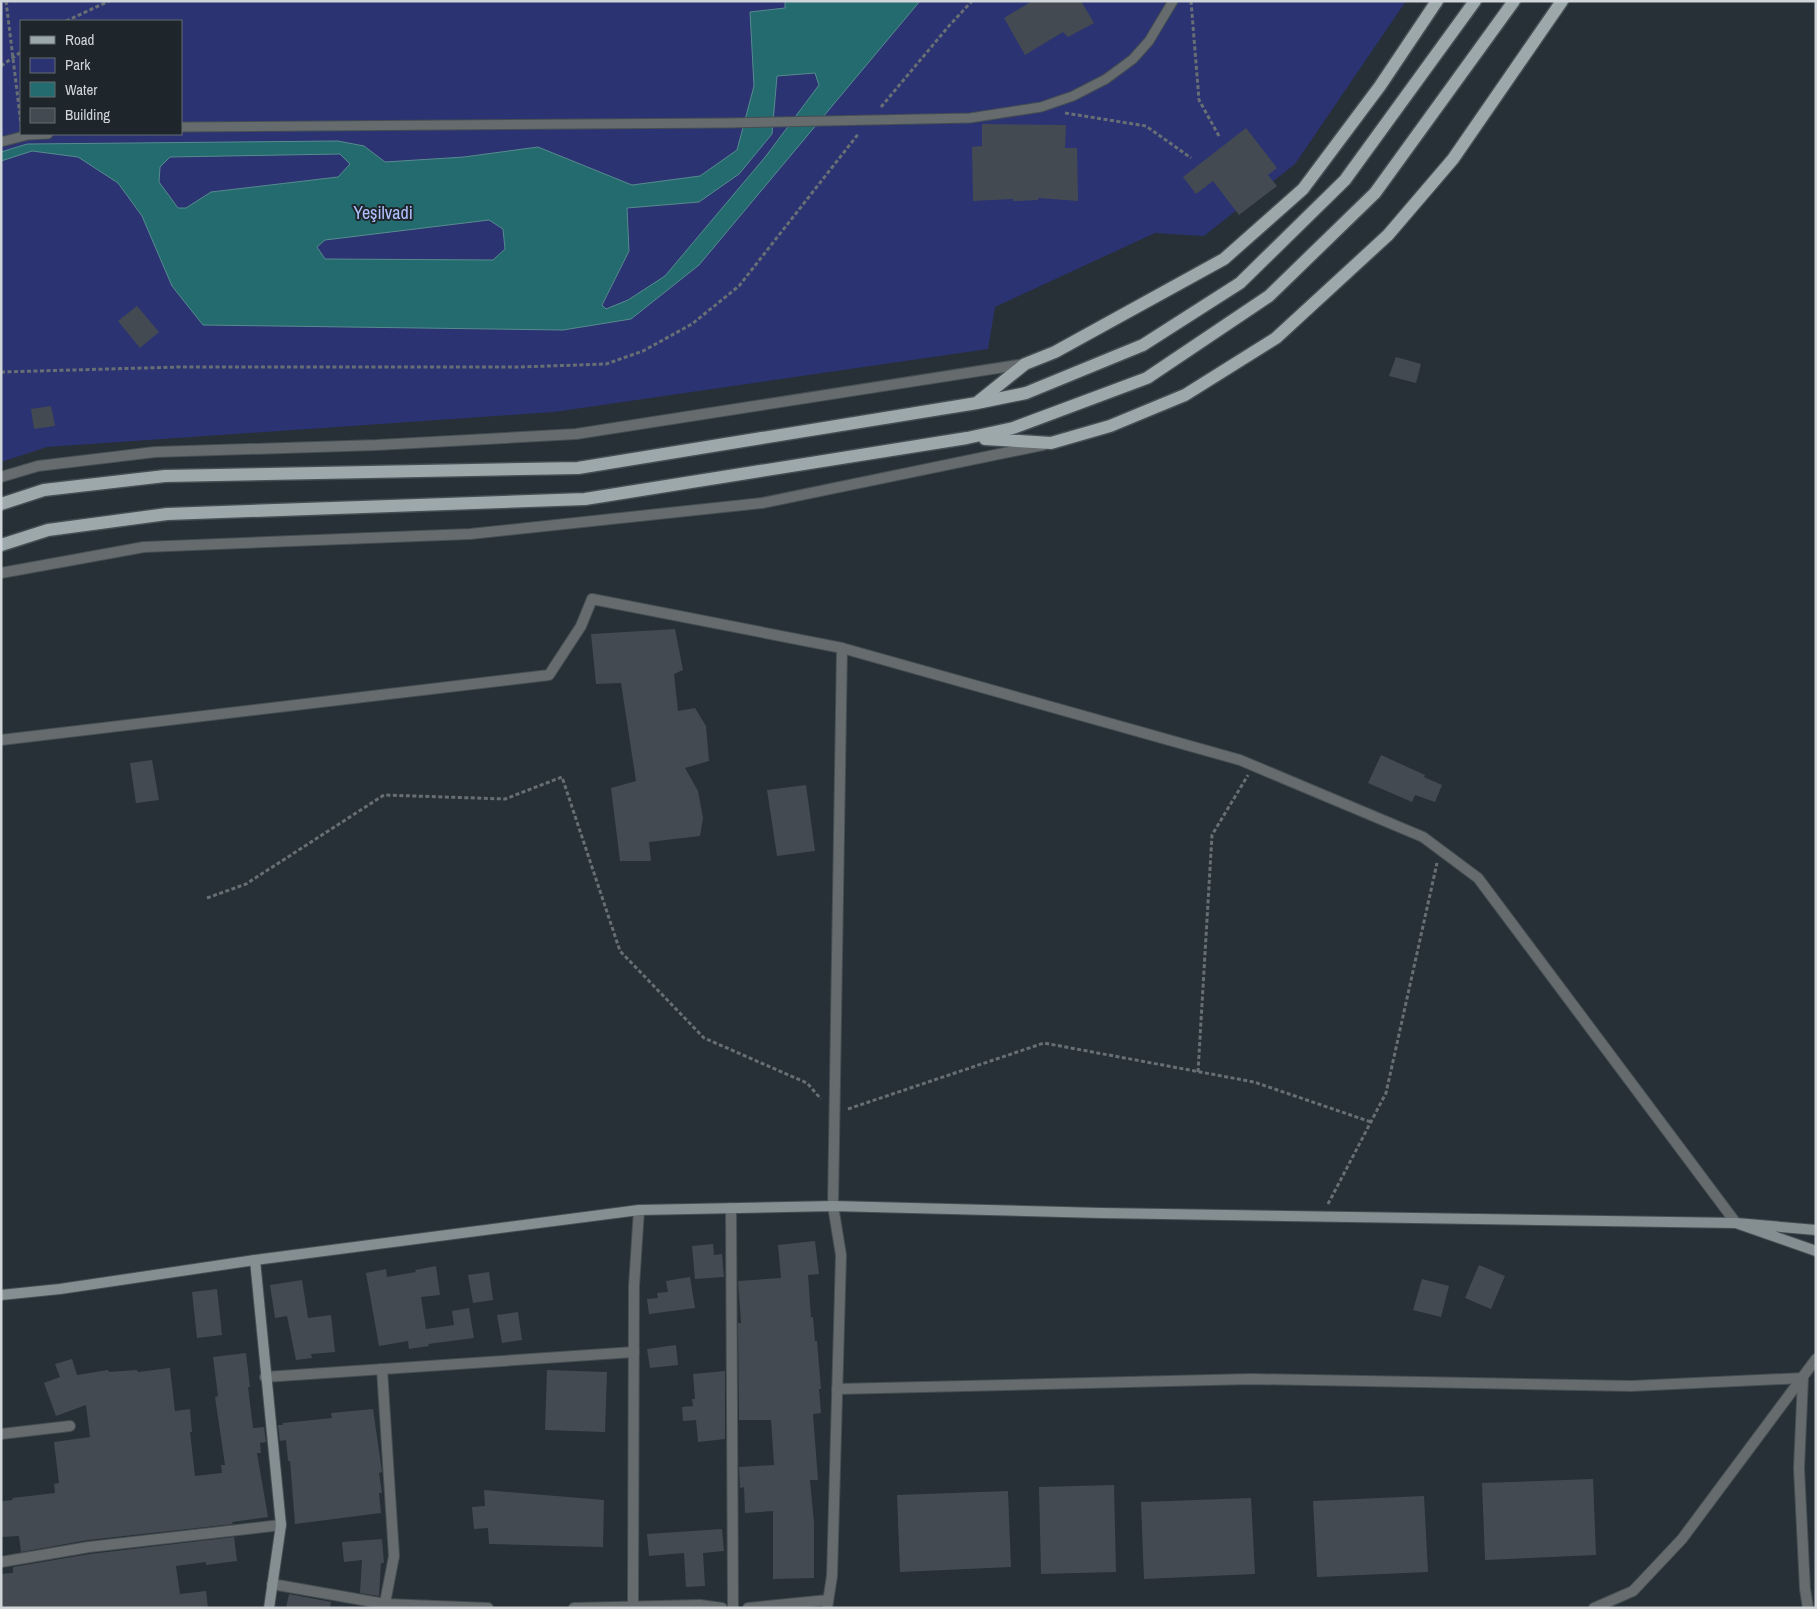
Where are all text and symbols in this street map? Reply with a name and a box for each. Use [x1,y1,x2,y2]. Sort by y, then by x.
legend [20,20,182,135]
text: Road [65,29,94,50]
text: Park [65,54,91,75]
text: Water [65,79,97,100]
text: Building [65,104,110,125]
park label: Yeşilvadi [353,200,413,225]

